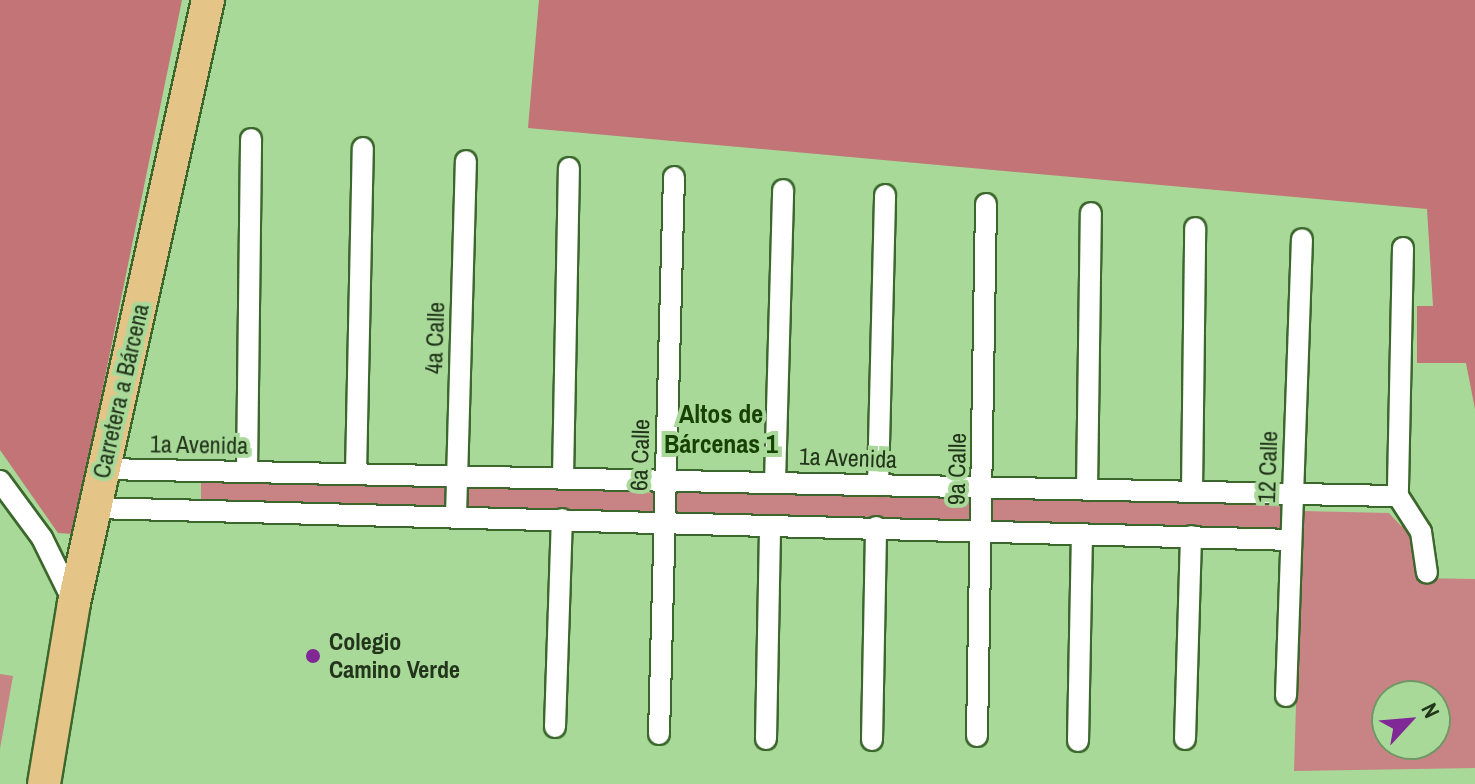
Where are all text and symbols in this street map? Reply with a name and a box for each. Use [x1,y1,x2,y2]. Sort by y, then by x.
street label: Carretera a Bárcena [87,301,155,481]
street label: 4a Calle [419,301,451,375]
district label: Altos de Bárcenas 1 [664,398,778,460]
street label: 6a Calle [624,418,656,492]
street label: 1a Avenida [149,430,249,460]
street label: 12 Calle [1252,430,1284,504]
street label: 9a Calle [942,433,972,505]
street label: 1a Avenida [798,442,898,474]
place label: Colegio Camino Verde [329,628,460,684]
marker: Colegio Camino Verde [304,647,322,665]
north arrow [1371,680,1451,760]
text: N [1414,698,1447,723]

